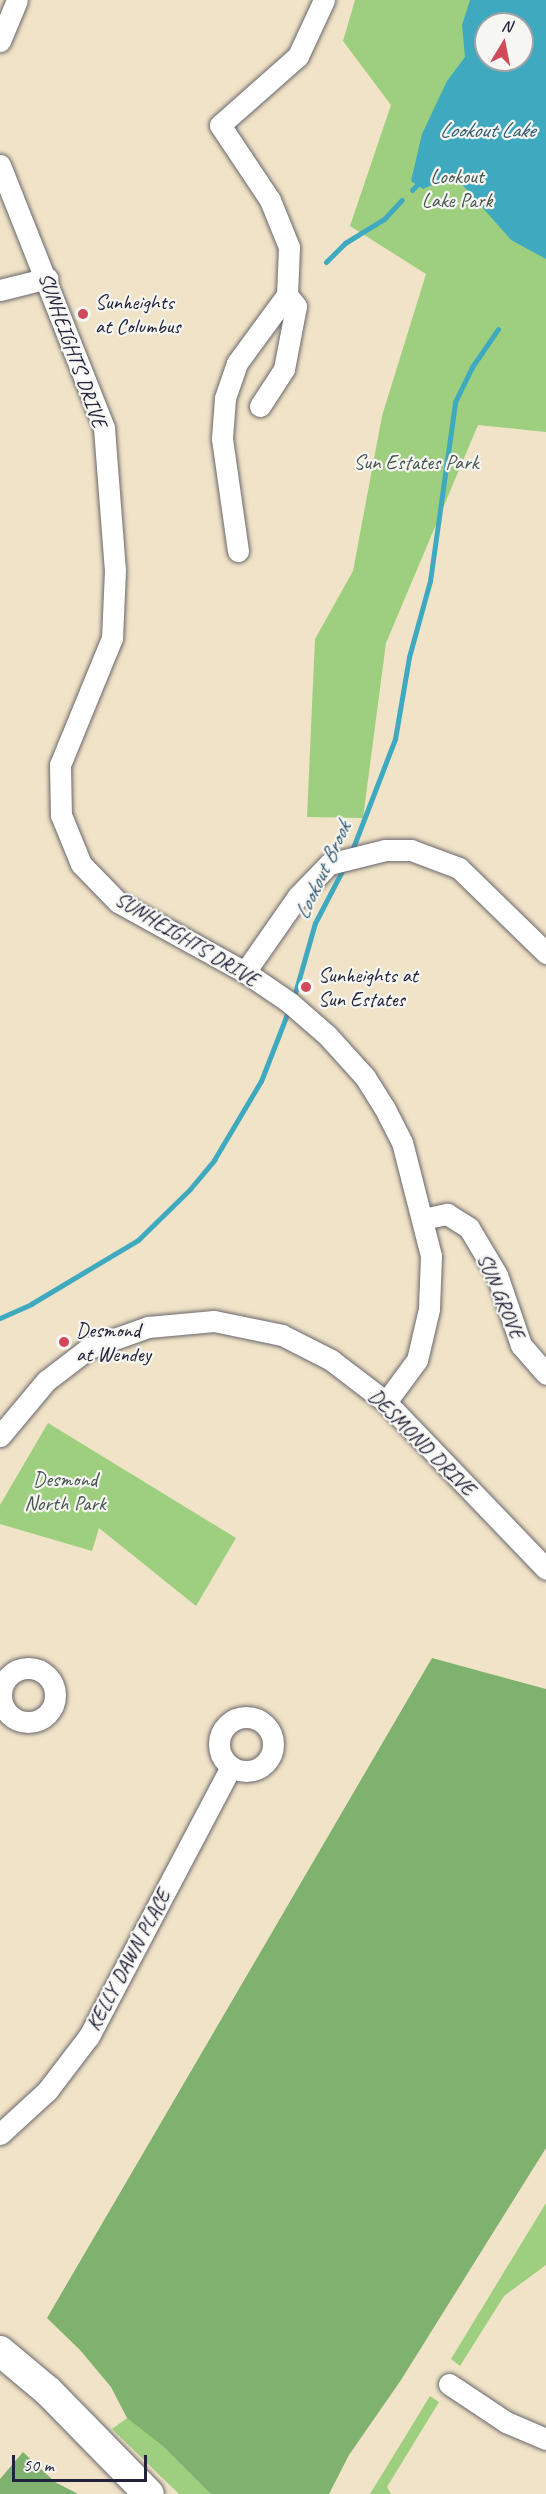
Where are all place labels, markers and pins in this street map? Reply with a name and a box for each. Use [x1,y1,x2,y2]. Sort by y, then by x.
place label: Sunheights at Columbus [95,289,182,339]
marker: Sunheights at Columbus [76,307,90,321]
place label: Sunheights at Sun Estates [318,962,418,1012]
marker: Sunheights at Sun Estates [299,980,313,994]
place label: Desmond at Wendey [76,1317,151,1367]
marker: Desmond at Wendey [57,1335,71,1349]

